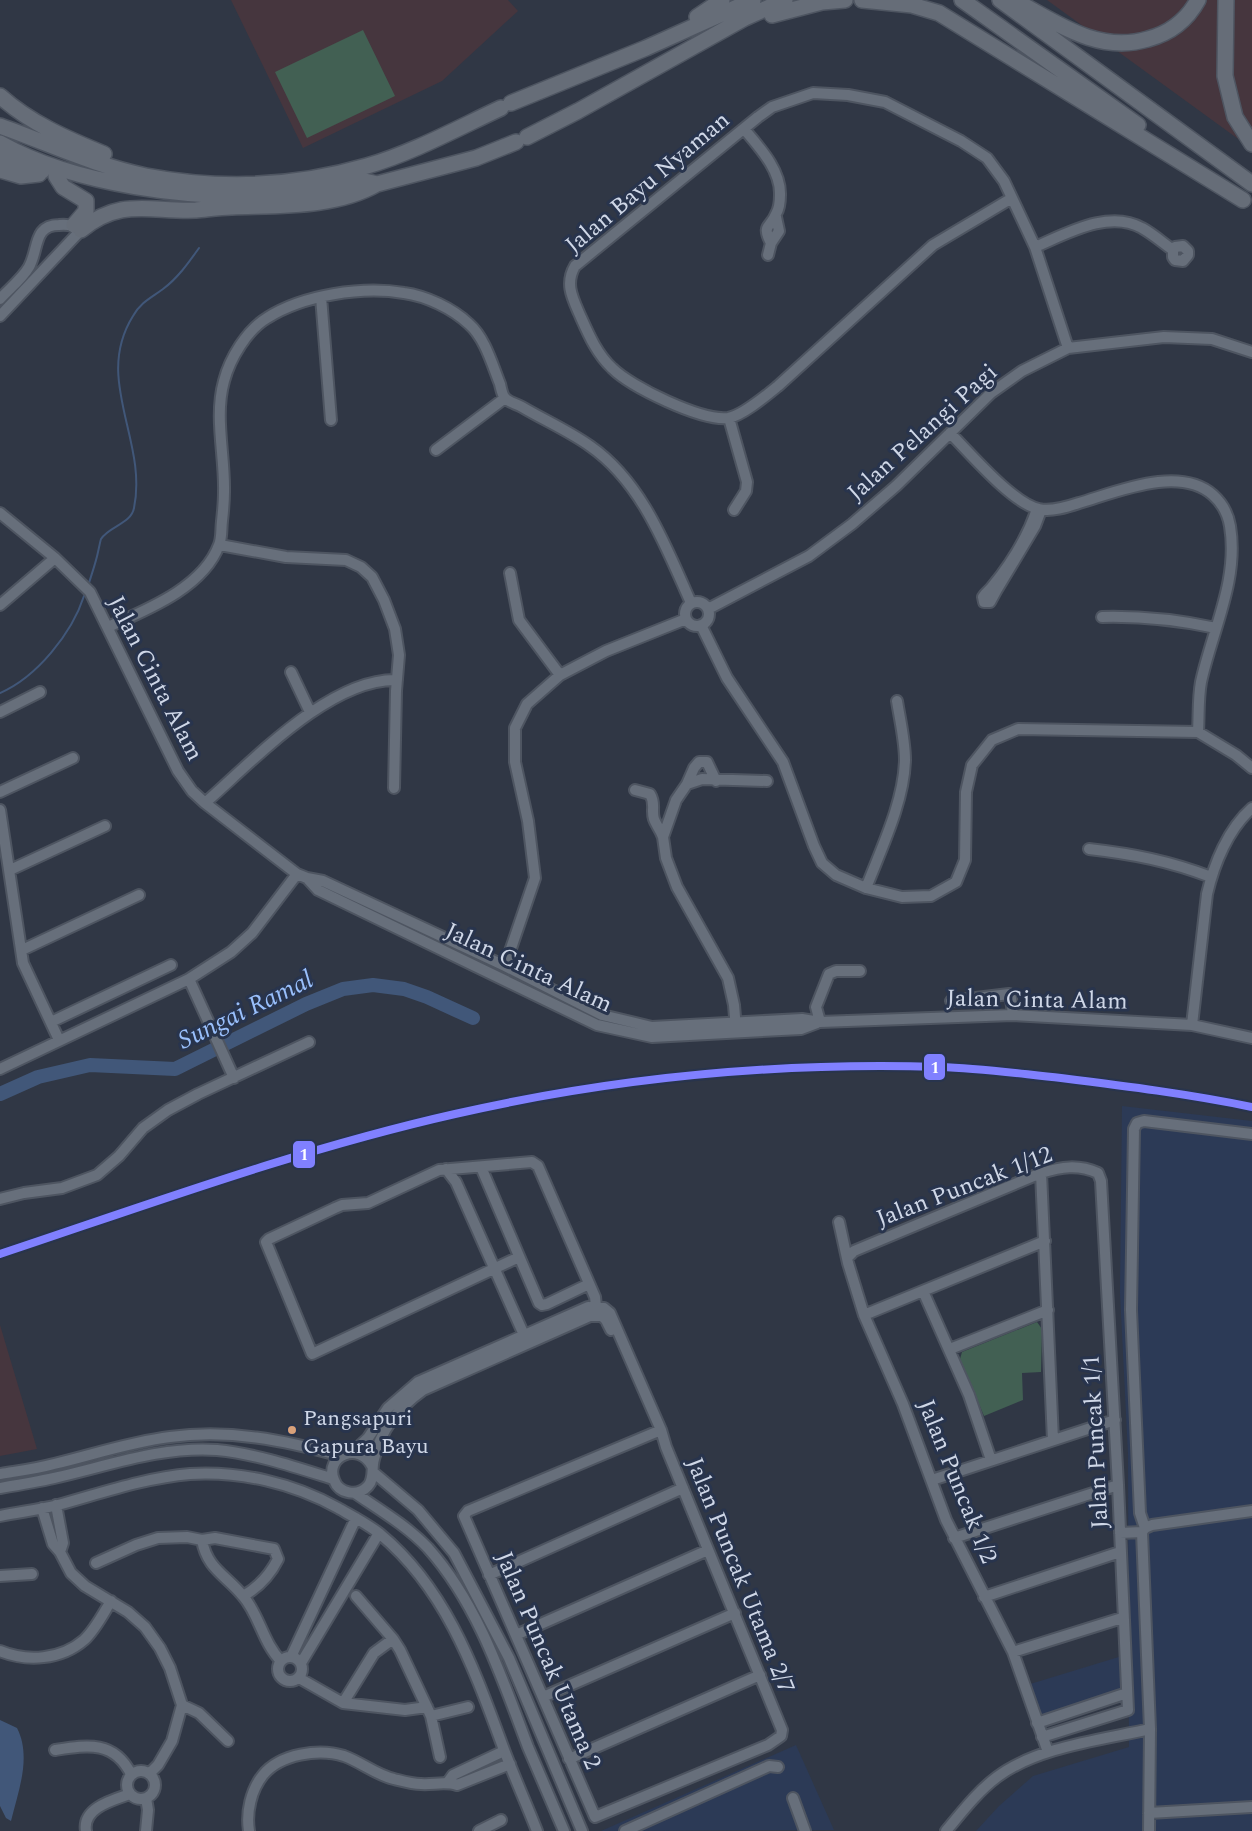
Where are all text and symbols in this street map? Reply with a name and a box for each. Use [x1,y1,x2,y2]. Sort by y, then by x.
street label: Jalan Bayu Nyaman [557,103,738,263]
street label: Jalan Pelangi Pagi [839,355,1006,510]
street label: Jalan Cinta Alam [98,589,212,767]
street label: Jalan Cinta Alam [439,913,618,1023]
water label: Sungai Ramal [171,960,320,1060]
street label: Jalan Cinta Alam [946,980,1128,1020]
line badge: 1 [923,1053,946,1081]
text: 1 [931,1056,939,1080]
street label: Jalan Puncak 1/12 [871,1137,1058,1237]
line badge: 1 [292,1140,316,1169]
text: 1 [300,1143,308,1167]
street label: Jalan Puncak 1/1 [1073,1354,1119,1530]
street label: Jalan Puncak 1/2 [908,1394,1006,1569]
place label: Pangsapuri Gapura Bayu [303,1402,429,1463]
marker: Pangsapuri Gapura Bayu [286,1424,298,1436]
street label: Jalan Puncak Utama 2/7 [676,1452,804,1699]
street label: Jalan Puncak Utama 2 [486,1546,610,1775]

